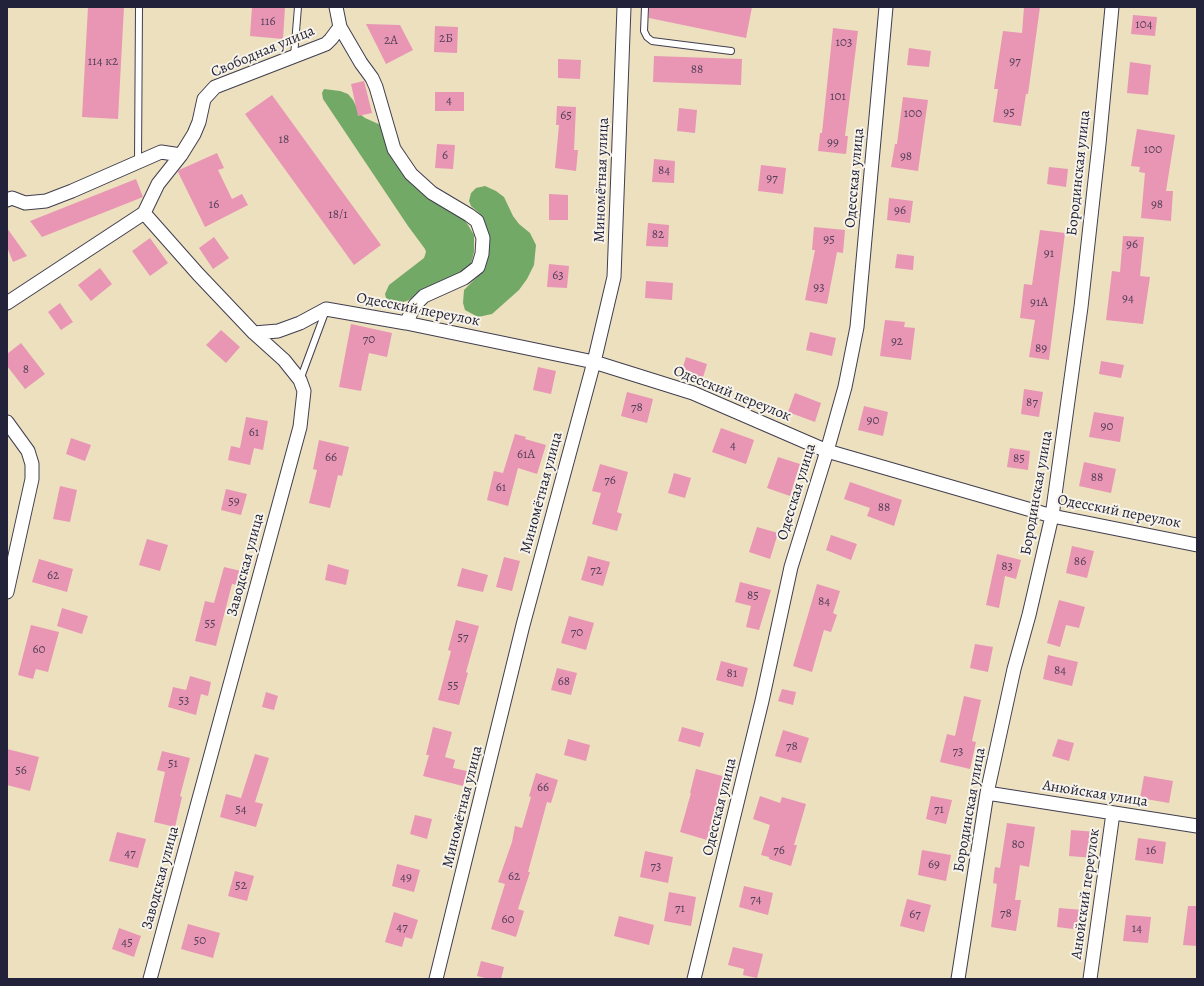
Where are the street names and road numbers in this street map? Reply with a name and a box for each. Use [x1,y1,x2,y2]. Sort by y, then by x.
street label: Свободная улица [208,22,318,82]
street label: Бородинская улица [1063,109,1095,237]
street label: Миномётная улица [591,117,613,243]
street label: Одесская улица [842,127,868,229]
street label: Одесский переулок [355,289,481,331]
street label: Одесский переулок [670,362,794,426]
street label: Бородинская улица [1017,429,1057,557]
street label: Миномётная улица [517,430,567,556]
street label: Одесская улица [774,441,820,543]
street label: Одесский переулок [1056,491,1182,533]
street label: Заводская улица [224,511,268,619]
street label: Миномётная улица [439,744,487,870]
street label: Бородинская улица [950,746,990,874]
street label: Одесская улица [699,756,741,858]
street label: Анюйская улица [1041,777,1149,811]
street label: Заводская улица [139,824,183,932]
street label: Анюйский переулок [1068,828,1104,960]

